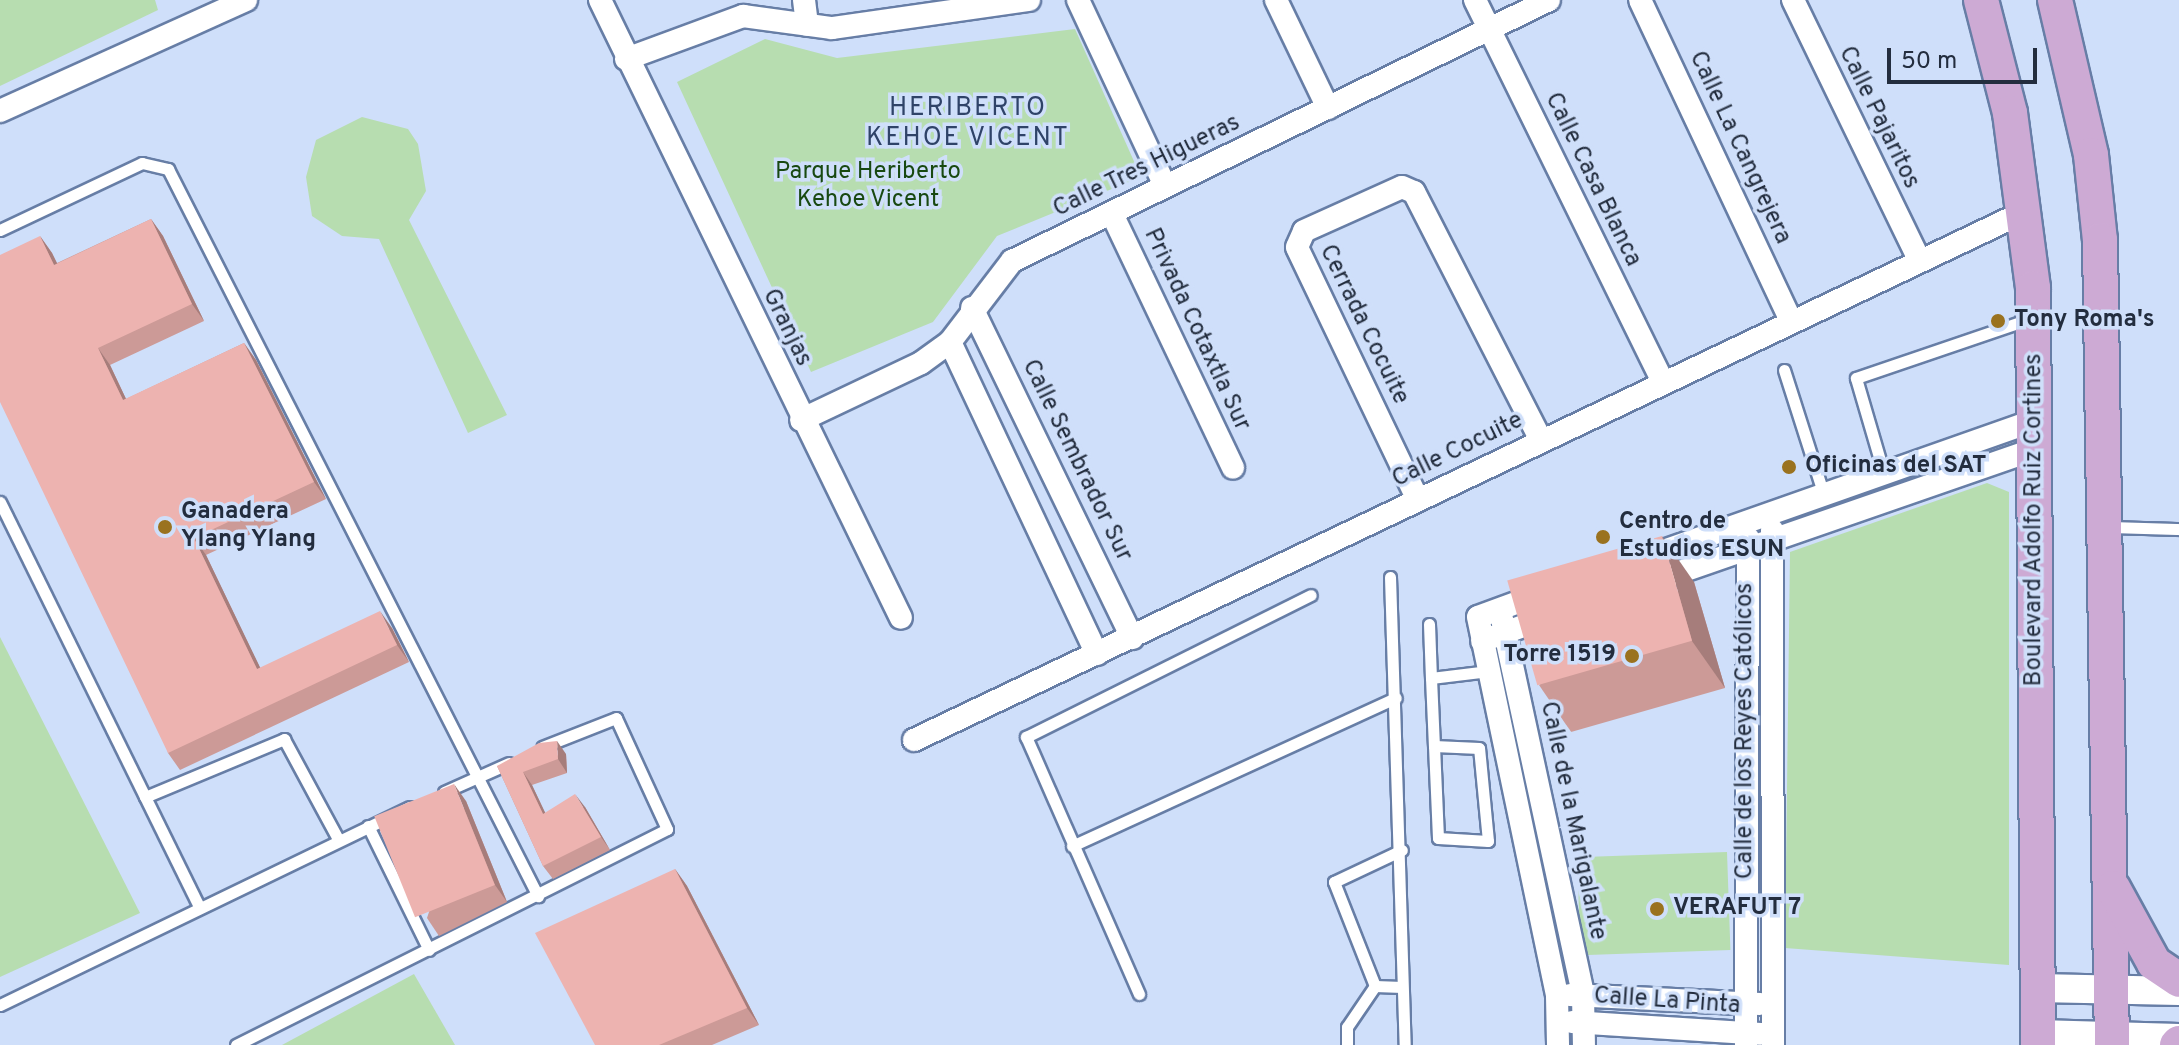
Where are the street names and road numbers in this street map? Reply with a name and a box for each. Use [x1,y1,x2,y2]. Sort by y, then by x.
street label: Calle Pajaritos [1831,42,1925,194]
street label: Calle La Cangrejera [1682,47,1796,249]
street label: Calle Casa Blanca [1537,88,1647,272]
street label: Calle Tres Higueras [1048,109,1246,225]
street label: Privada Cotaxtla Sur [1136,224,1256,436]
street label: Cerrada Cocuite [1312,240,1414,410]
street label: Granjas [755,285,817,371]
street label: Boulevard Adolfo Ruiz Cortines [2021,353,2049,687]
street label: Calle Sembrador Sur [1015,355,1137,567]
street label: Calle Cocuite [1388,407,1528,495]
street label: Calle de los Reyes Católicos [1732,583,1760,879]
street label: Calle de la Marigalante [1533,699,1611,943]
street label: Calle La Pinta [1593,983,1741,1021]

